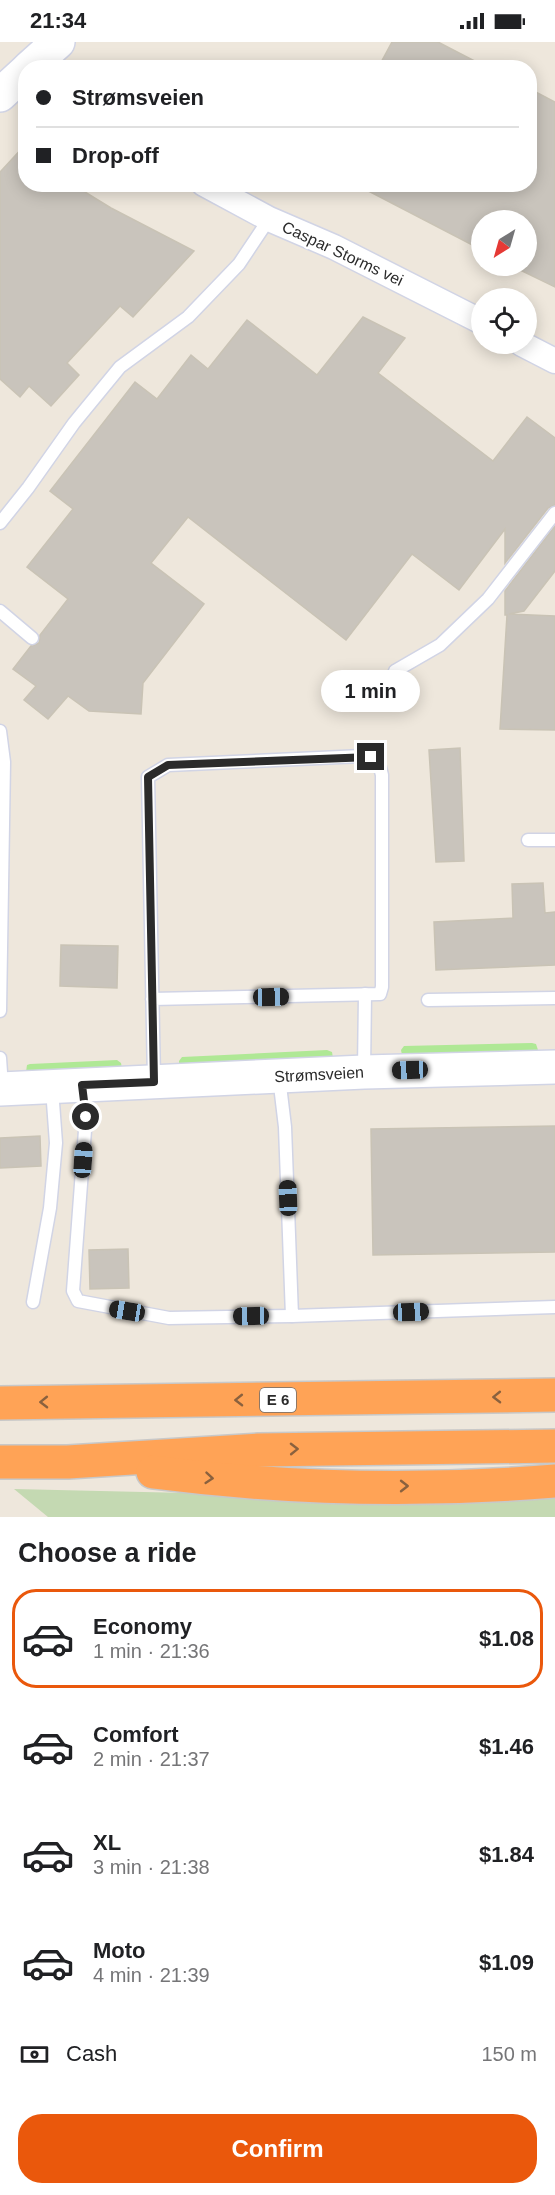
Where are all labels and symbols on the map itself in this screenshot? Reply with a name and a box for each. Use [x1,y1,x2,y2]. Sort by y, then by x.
north arrow [471,210,537,276]
street label: Caspar Storms vei [280,218,406,289]
callout: 1 min [322,670,421,712]
route end [357,743,384,770]
car [253,988,289,1006]
car [392,1060,428,1080]
street label: Strømsveien [274,1064,364,1085]
route start [72,1103,99,1130]
car [73,1141,93,1179]
car [278,1180,298,1216]
car [108,1299,146,1323]
car [393,1302,429,1322]
car [233,1307,269,1325]
road number: E 6 [260,1388,296,1412]
one-way arrow [492,1390,501,1403]
one-way arrow [234,1394,243,1406]
one-way arrow [39,1396,48,1409]
one-way arrow [289,1443,298,1455]
one-way arrow [205,1471,214,1484]
one-way arrow [399,1480,408,1492]

